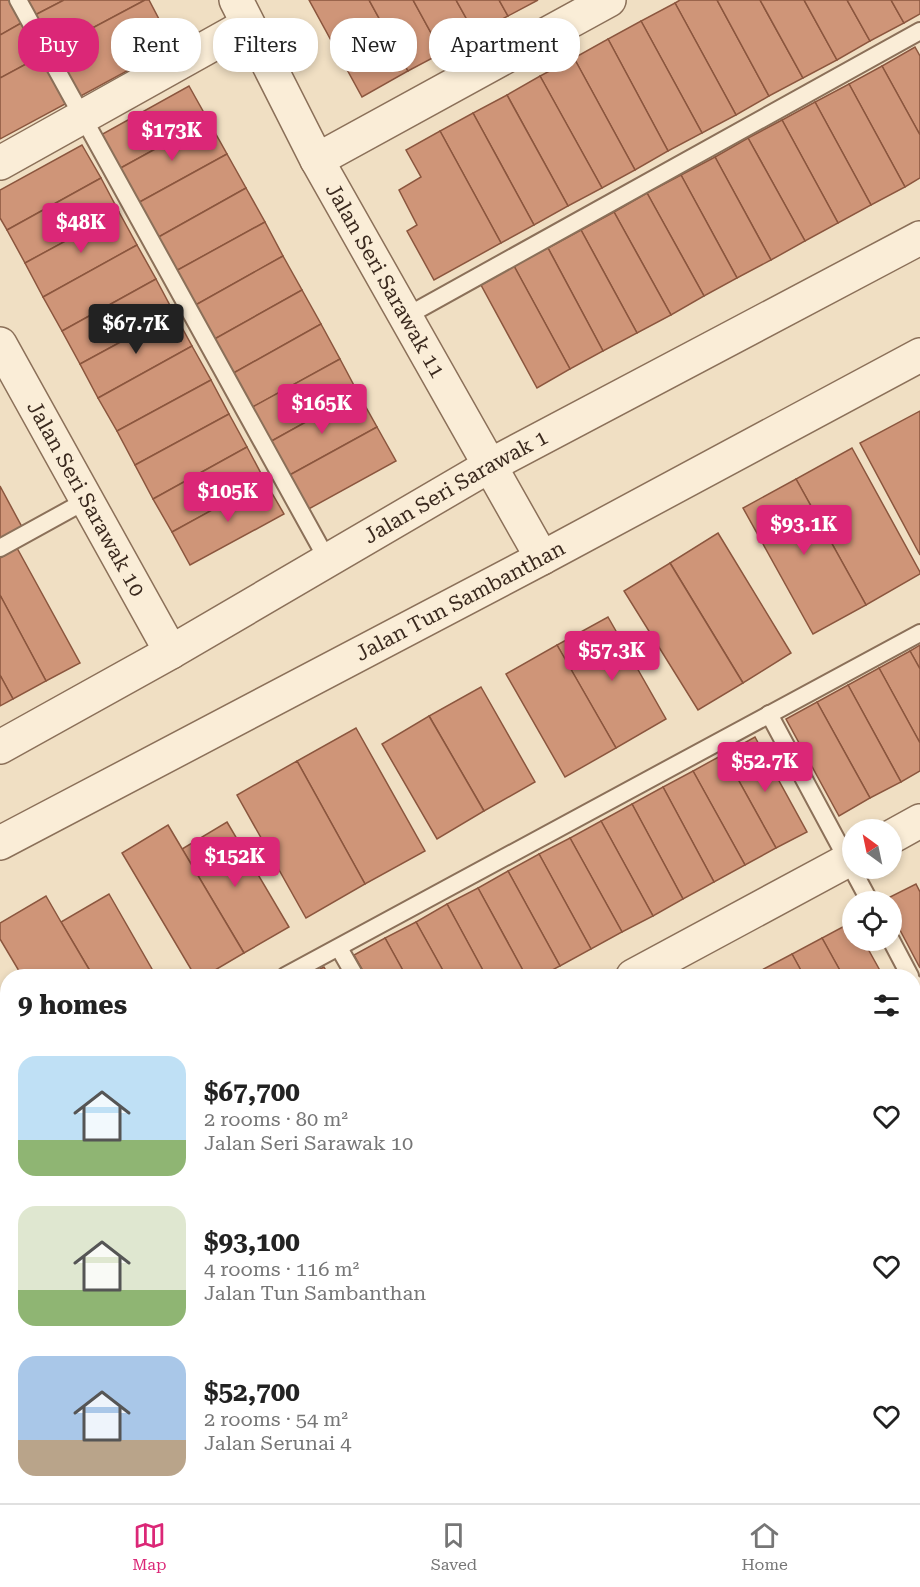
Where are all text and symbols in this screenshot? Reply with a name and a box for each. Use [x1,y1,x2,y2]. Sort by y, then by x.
chip: Buy [18,18,99,72]
chip: Rent [111,18,201,72]
chip: Filters [213,18,318,72]
chip: New [330,18,417,72]
chip: Apartment [429,18,580,72]
pin: $173K [130,111,214,162]
text: $173K [142,118,202,142]
street label: Jalan Seri Sarawak 11 [321,179,450,382]
pin: $48K [45,203,117,254]
text: $48K [56,210,106,234]
pin: $67.7K [87,304,185,355]
text: $67.7K [103,311,169,335]
pin: $165K [280,384,364,435]
text: $165K [292,391,352,415]
street label: Jalan Seri Sarawak 10 [22,397,150,601]
street label: Jalan Seri Sarawak 1 [360,425,552,549]
pin: $105K [186,472,270,523]
text: $105K [198,479,258,503]
pin: $93.1K [755,505,853,556]
text: $93.1K [771,512,837,536]
street label: Jalan Tun Sambanthan [351,536,570,666]
pin: $57.3K [563,631,661,682]
text: $57.3K [579,638,645,662]
pin: $52.7K [716,742,814,793]
text: $52.7K [732,749,798,773]
north arrow [842,819,902,879]
map controls [842,819,902,951]
pin: $152K [193,837,277,888]
text: $152K [205,844,265,868]
button: locate [842,891,902,951]
icon: filters [870,989,903,1022]
text: 9 homes [18,990,127,1020]
text: $67,700 [204,1077,300,1107]
icon: home [66,1080,138,1152]
icon: heart [870,1100,903,1133]
text: 2 rooms · 80 m² [204,1107,348,1131]
text: Jalan Seri Sarawak 10 [204,1131,413,1155]
text: $93,100 [204,1227,300,1257]
icon: home [66,1230,138,1302]
icon: heart [870,1250,903,1283]
text: 4 rooms · 116 m² [204,1257,359,1281]
text: Jalan Tun Sambanthan [204,1281,426,1305]
text: $52,700 [204,1377,300,1407]
icon: home [66,1380,138,1452]
icon: heart [870,1400,903,1433]
text: 2 rooms · 54 m² [204,1407,348,1431]
text: Jalan Serunai 4 [204,1431,351,1455]
tab: Map [132,1519,166,1574]
tab: Saved [431,1519,477,1574]
tab: Home [741,1519,788,1574]

